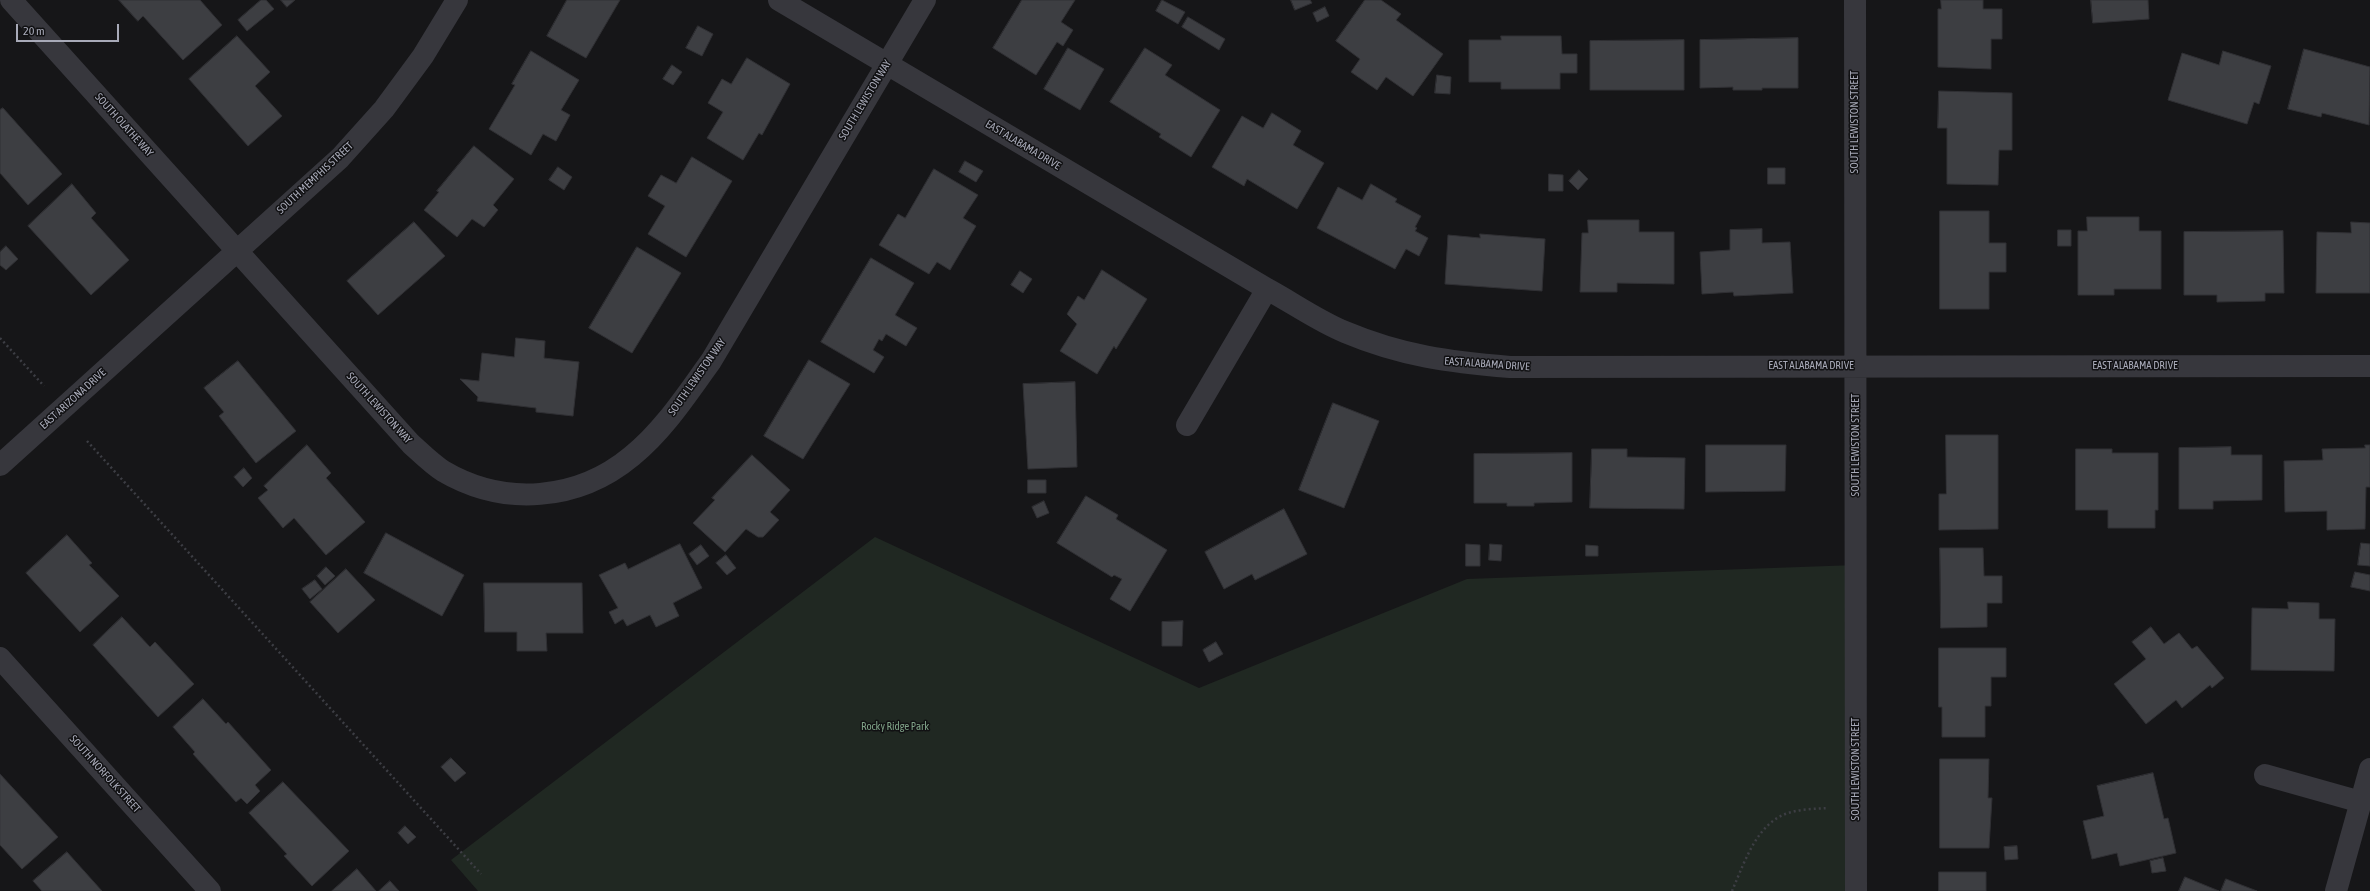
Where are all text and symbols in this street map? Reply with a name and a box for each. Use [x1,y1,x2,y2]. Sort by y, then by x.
scale bar [18,16,121,42]
text: 20 m [23,24,45,38]
street label: SOUTH LEWISTON WAY [836,58,894,142]
street label: SOUTH LEWISTON STREET [1848,71,1862,173]
street label: SOUTH OLATHE WAY [92,91,156,159]
street label: EAST ALABAMA DRIVE [983,117,1063,173]
street label: SOUTH MEMPHIS STREET [274,139,356,217]
street label: SOUTH LEWISTON WAY [665,336,729,418]
street label: EAST ALABAMA DRIVE [1444,354,1530,374]
street label: EAST ALABAMA DRIVE [1768,359,1854,373]
street label: EAST ALABAMA DRIVE [2092,359,2178,373]
street label: EAST ARIZONA DRIVE [37,366,109,432]
street label: SOUTH LEWISTON WAY [344,370,414,446]
street label: SOUTH LEWISTON STREET [1849,394,1863,496]
street label: SOUTH LEWISTON STREET [1849,718,1863,820]
park label: Rocky Ridge Park [861,720,929,734]
street label: SOUTH NORFOLK STREET [67,732,143,816]

